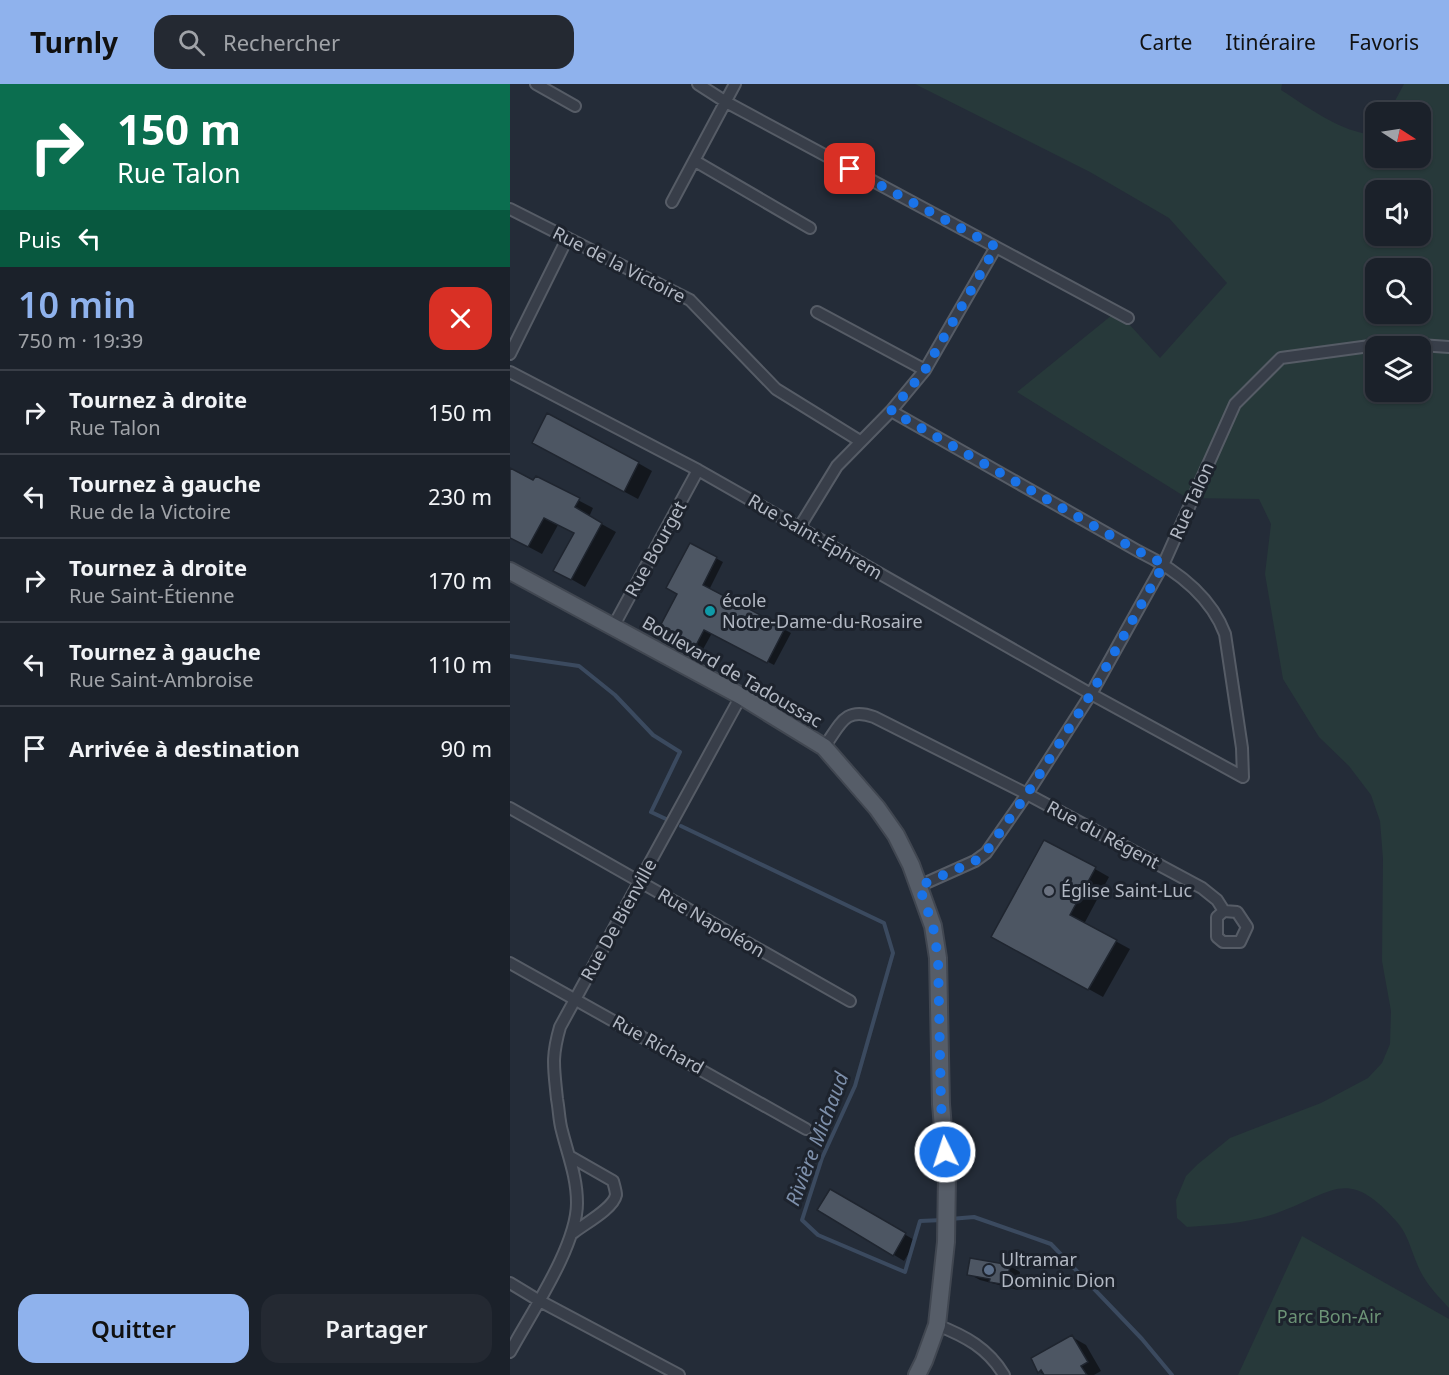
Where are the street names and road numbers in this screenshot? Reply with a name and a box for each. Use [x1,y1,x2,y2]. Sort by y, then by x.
street label: Rue de la Victoire [549,220,690,308]
street label: Rue Talon [1163,458,1219,543]
street label: Rue Saint-Éphrem [744,488,887,584]
street label: Rue Bourget [619,496,692,601]
street label: Boulevard de Tadoussac [638,610,827,733]
street label: Rue du Régent [1043,794,1164,874]
street label: Rue De Bienville [575,854,662,985]
street label: Rue Napoléon [654,882,769,962]
street label: Rue Richard [608,1009,708,1079]

